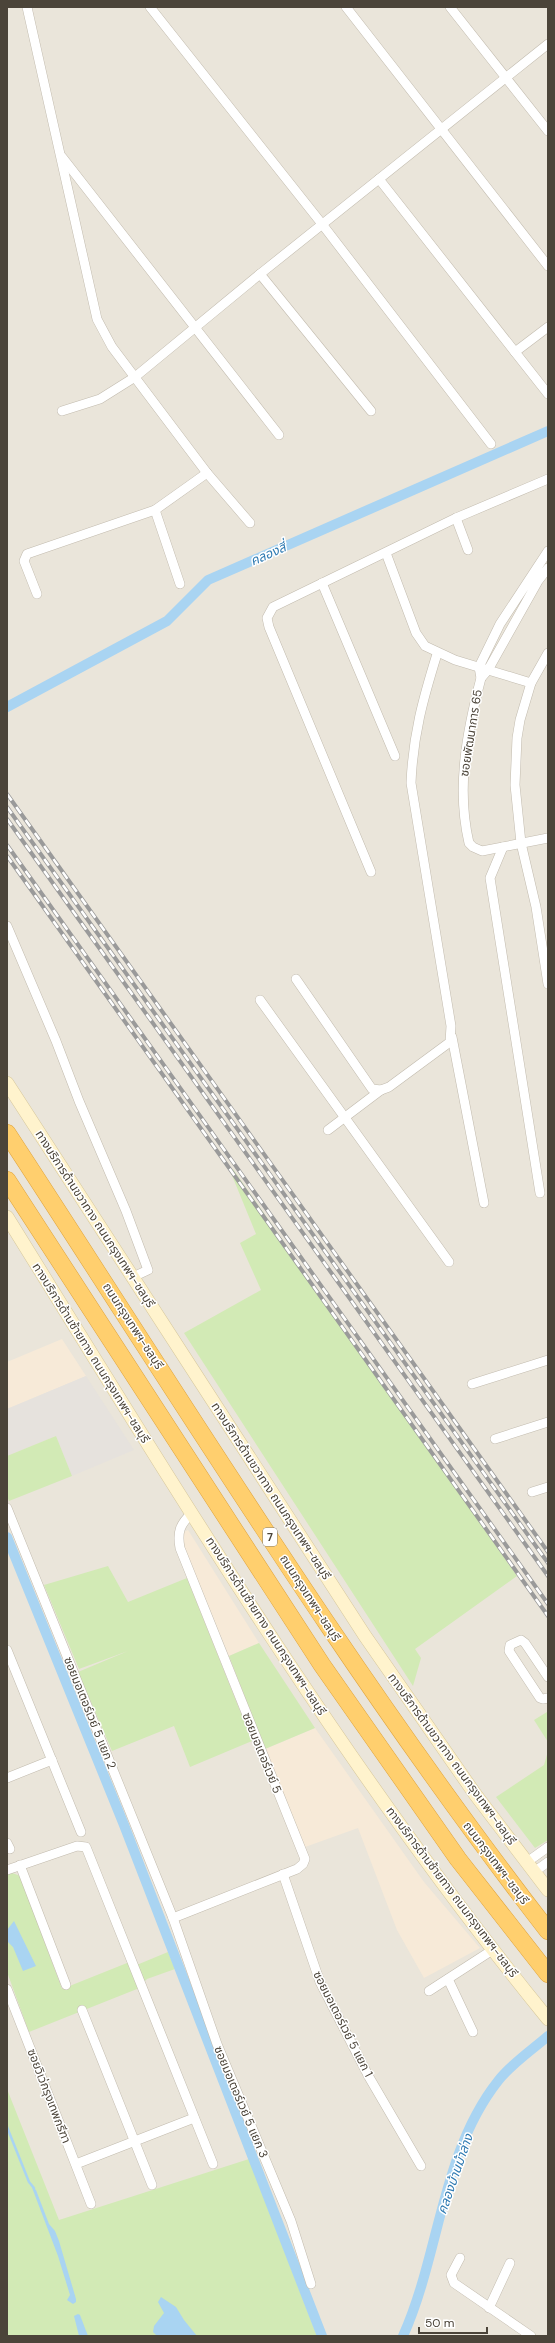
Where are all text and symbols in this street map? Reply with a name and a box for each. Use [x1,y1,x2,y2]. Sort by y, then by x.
water label: คลองสี่ [247,536,291,569]
street label: ซอยพัฒนาการ 65 [456,688,486,778]
street label: ทางบริการด้านขวาทาง ถนนกรุงเทพฯ-ชลบุรี [32,1127,159,1311]
street label: ทางบริการด้านซ้ายทาง ถนนกรุงเทพฯ-ชลบุรี [29,1260,153,1446]
street label: ถนนกรุงเทพฯ-ชลบุรี [99,1280,167,1372]
street label: ทางบริการด้านขวาทาง ถนนกรุงเทพฯ-ชลบุรี [208,1399,335,1583]
road number: 7 [263,1528,277,1546]
street label: ทางบริการด้านซ้ายทาง ถนนกรุงเทพฯ-ชลบุรี [202,1534,330,1718]
street label: ถนนกรุงเทพฯ-ชลบุรี [276,1552,344,1644]
street label: ซอยมอเตอร์เวย์ 5 แยก 2 [60,1654,120,1772]
street label: ทางบริการด้านขวาทาง ถนนกรุงเทพฯ-ชลบุรี [384,1670,520,1848]
street label: ซอยมอเตอร์เวย์ 5 [239,1710,285,1796]
street label: ทางบริการด้านซ้ายทาง ถนนกรุงเทพฯ-ชลบุรี [383,1803,522,1981]
street label: ถนนกรุงเทพฯ-ชลบุรี [460,1818,533,1908]
street label: ซอยมอเตอร์เวย์ 5 แยก 1 [309,1968,377,2080]
street label: ซอยมอเตอร์เวย์ 5 แยก 3 [210,2044,272,2160]
street label: ซอยวิเว่กรุงเทพกรีฑา [24,2046,74,2146]
water label: คลองบ้านม้าล่าง [433,2131,477,2216]
scale bar [419,2309,487,2335]
text: 50 m [425,2315,454,2331]

